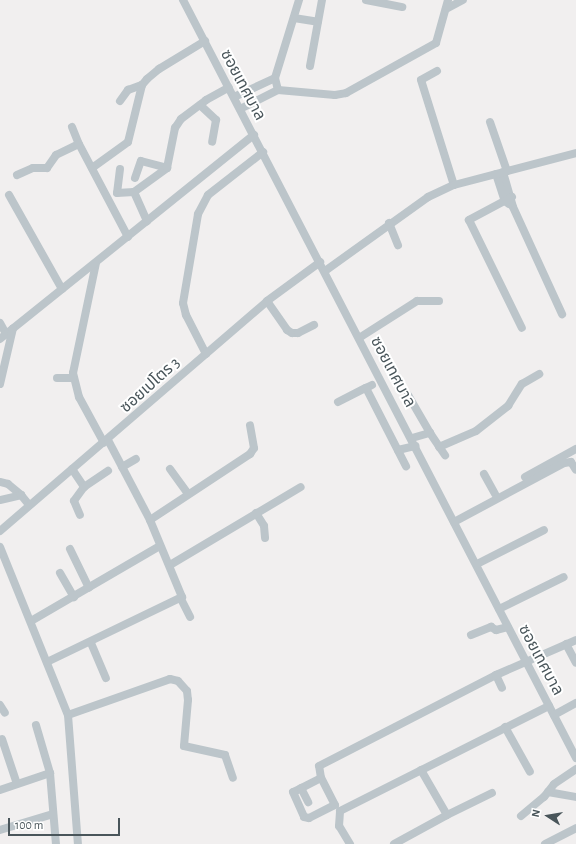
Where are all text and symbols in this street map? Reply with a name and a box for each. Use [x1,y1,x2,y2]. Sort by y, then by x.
street label: ซอยเทศบาล [216,46,270,124]
street label: ซอยเทศบาล [366,333,420,411]
street label: ซอยเปโตร 3 [116,353,184,417]
street label: ซอยเทศบาล [514,621,568,699]
north arrow [528,796,568,836]
text: N [530,809,542,818]
scale bar [10,810,122,836]
text: 100 m [15,819,43,831]

